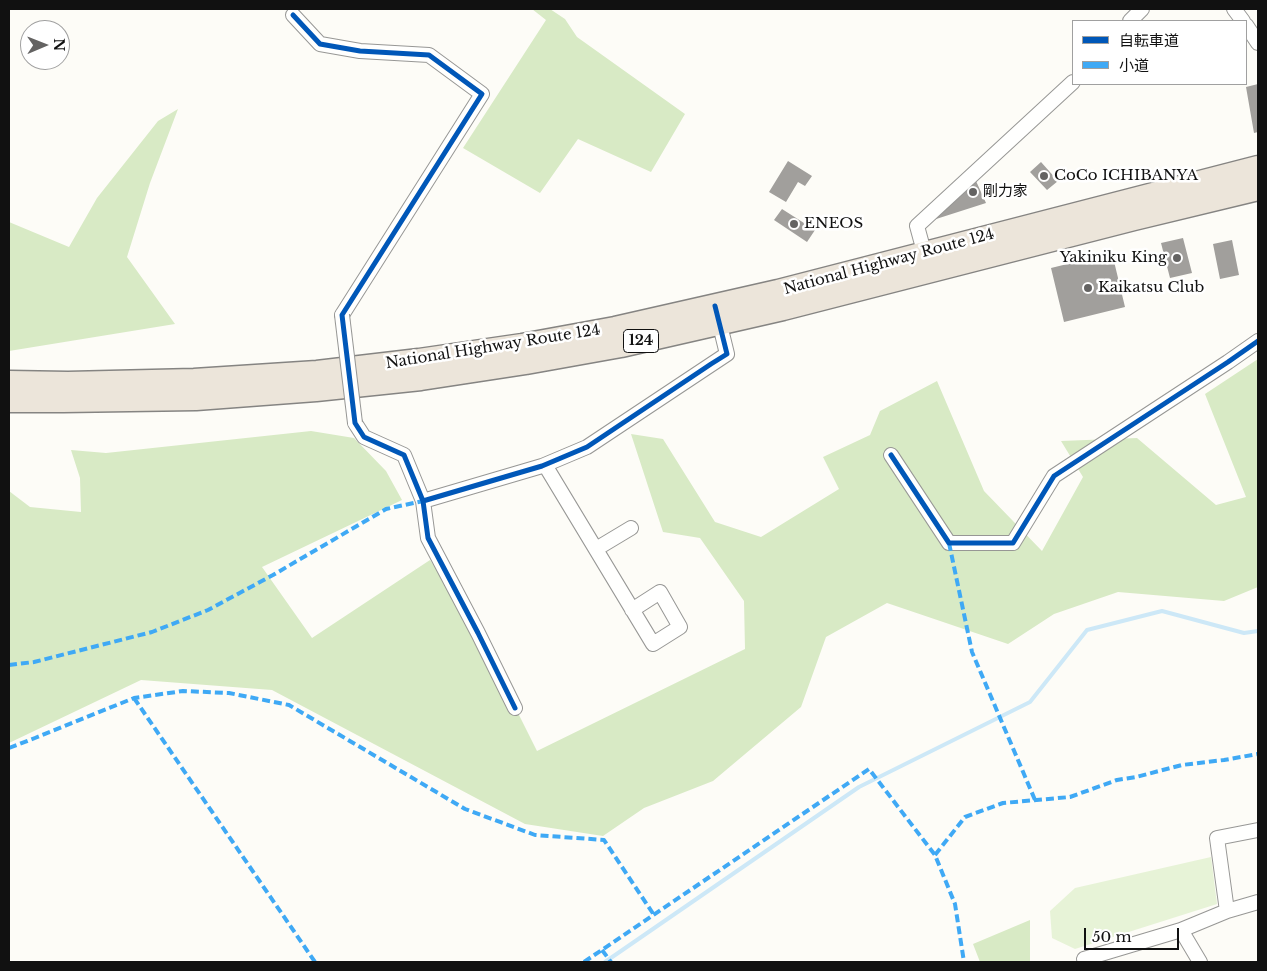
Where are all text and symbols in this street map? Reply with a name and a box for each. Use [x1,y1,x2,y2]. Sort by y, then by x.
north arrow [20,20,70,70]
legend [1072,20,1247,85]
text: 自転車道 [1119,31,1179,50]
text: N [50,38,68,51]
text: 小道 [1119,56,1149,75]
place label: CoCo ICHIBANYA [1054,167,1198,185]
marker: CoCo ICHIBANYA [1038,170,1050,182]
place label: 剛力家 [983,183,1028,201]
marker: 剛力家 [967,186,979,198]
place label: ENEOS [804,215,863,233]
marker: ENEOS [788,218,800,230]
street label: National Highway Route 124 [782,225,996,299]
place label: Yakiniku King [1060,249,1167,267]
marker: Yakiniku King [1171,252,1183,264]
place label: Kaikatsu Club [1098,279,1204,297]
marker: Kaikatsu Club [1082,282,1094,294]
street label: National Highway Route 124 [384,321,602,373]
road number: 124 [624,330,658,352]
scale bar [1087,918,1182,950]
text: 50 m [1092,927,1132,946]

